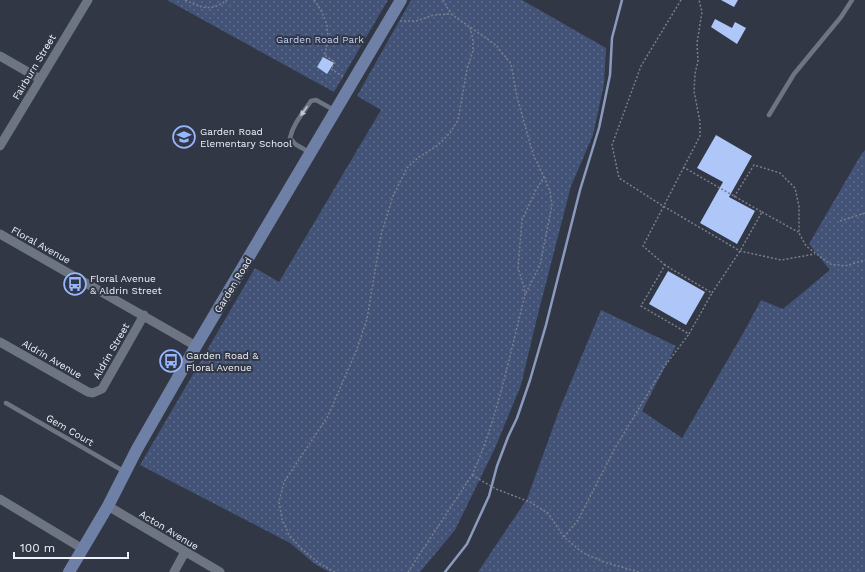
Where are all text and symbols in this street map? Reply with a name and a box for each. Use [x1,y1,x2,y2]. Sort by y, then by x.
street label: Fairburn Street [10,32,58,102]
park label: Garden Road Park [276,34,364,45]
one-way arrow [300,106,308,116]
school or university icon: Garden Road Elementary School [171,124,197,150]
place label: Garden Road Elementary School [200,126,292,149]
street label: Floral Avenue [10,224,73,266]
street label: Garden Road [212,255,254,315]
bus stop icon: Floral Avenue & Aldrin Street [62,271,88,297]
place label: Floral Avenue & Aldrin Street [90,273,162,296]
street label: Aldrin Street [91,321,132,381]
street label: Aldrin Avenue [20,337,84,381]
bus stop icon: Garden Road & Floral Avenue [158,348,184,374]
place label: Garden Road & Floral Avenue [186,350,259,373]
street label: Gem Court [44,412,96,448]
street label: Acton Avenue [138,508,201,552]
scale bar [14,534,128,560]
text: 100 m [20,541,55,555]

